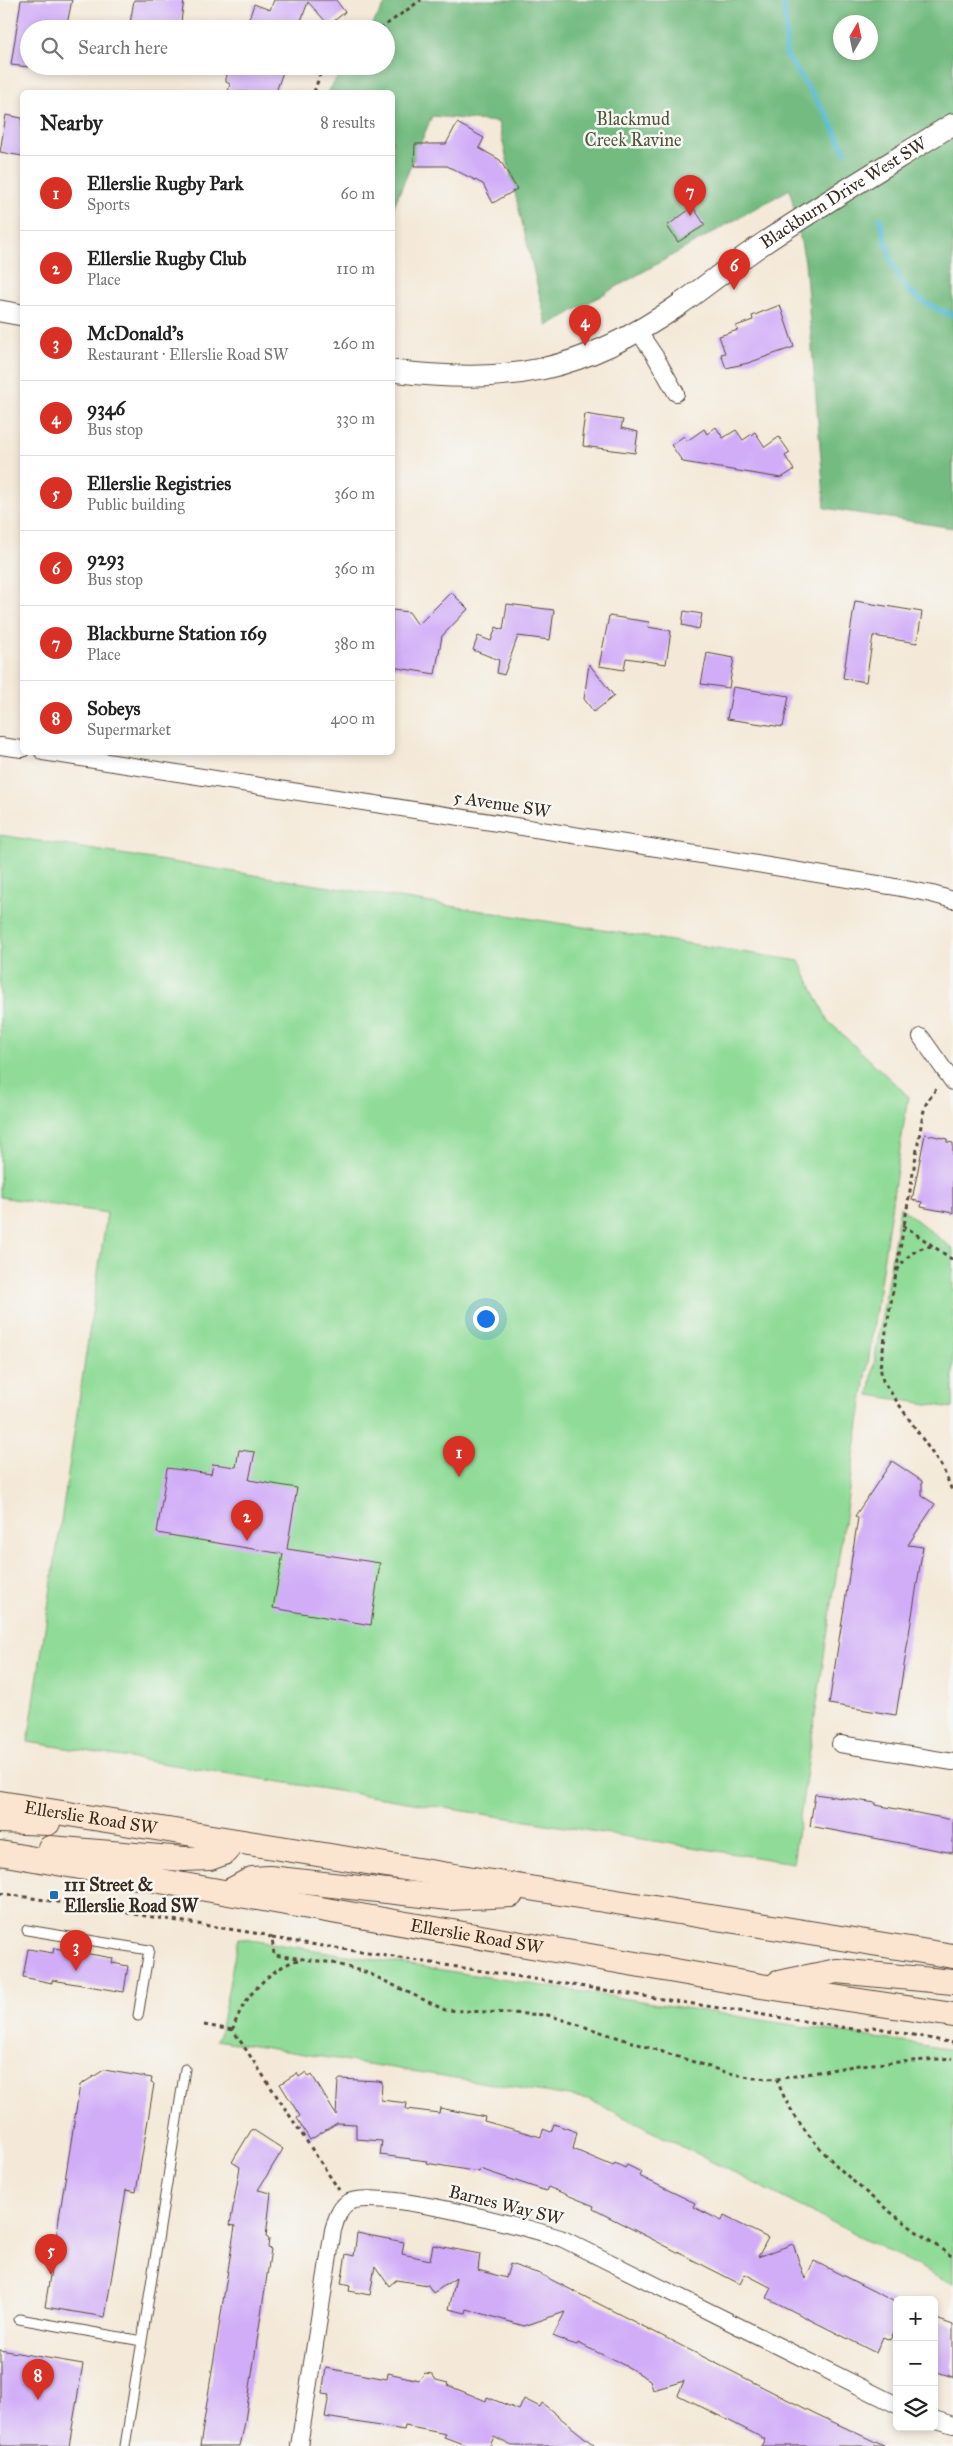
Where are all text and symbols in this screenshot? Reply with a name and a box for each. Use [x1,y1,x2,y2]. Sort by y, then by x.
north arrow [833,15,878,60]
search box [20,20,395,75]
icon: search [38,34,66,62]
text: Search here [78,36,168,59]
park label: Blackmud Creek Ravine [584,108,682,151]
text: Nearby [40,110,103,136]
text: 8 results [320,113,375,132]
street label: Blackburn Drive West SW [756,132,931,253]
text: Ellerslie Rugby Park [87,172,244,195]
pin: 7 [674,175,706,216]
text: 1 [53,184,59,203]
text: 60 m [341,184,375,203]
text: Sports [87,195,130,214]
text: Ellerslie Rugby Club [87,247,247,270]
pin: 6 [718,249,750,290]
text: 2 [52,259,60,278]
text: 110 m [336,259,375,278]
text: Place [87,270,121,289]
pin: 4 [569,305,601,346]
text: McDonald's [87,322,183,345]
text: 3 [53,334,59,353]
text: 260 m [333,334,375,353]
text: Restaurant · Ellerslie Road SW [87,345,288,364]
text: 9346 [87,397,125,420]
text: 4 [52,409,60,428]
text: 330 m [336,409,375,428]
text: Bus stop [87,420,143,439]
text: Ellerslie Registries [87,472,231,495]
text: 5 [52,484,60,503]
text: 360 m [334,484,375,503]
text: Public building [87,495,185,514]
text: 9293 [87,547,124,570]
text: 6 [52,559,60,578]
text: 360 m [334,559,375,578]
text: Bus stop [87,570,143,589]
text: Blackburne Station 169 [87,622,267,645]
text: 7 [52,634,60,653]
text: 380 m [334,634,375,653]
text: Place [87,645,121,664]
text: Sobeys [87,697,141,720]
text: 8 [52,709,60,728]
text: 400 m [331,709,375,728]
text: Supermarket [87,720,171,739]
street label: 5 Avenue SW [452,786,553,823]
your location [473,1306,499,1332]
pin: 1 [443,1436,475,1477]
pin: 2 [231,1500,263,1541]
street label: Ellerslie Road SW [23,1796,160,1839]
place label: 111 Street & Ellerslie Road SW [64,1874,199,1917]
marker: 111 Street & Ellerslie Road SW [48,1889,60,1901]
street label: Ellerslie Road SW [409,1914,546,1959]
pin: 3 [60,1930,92,1971]
street label: Barnes Way SW [446,2180,566,2230]
pin: 5 [35,2234,67,2275]
map controls [893,2296,938,2431]
button: + [893,2296,938,2341]
button: − [893,2341,938,2386]
pin: 8 [22,2359,54,2400]
button: layers [893,2386,938,2431]

